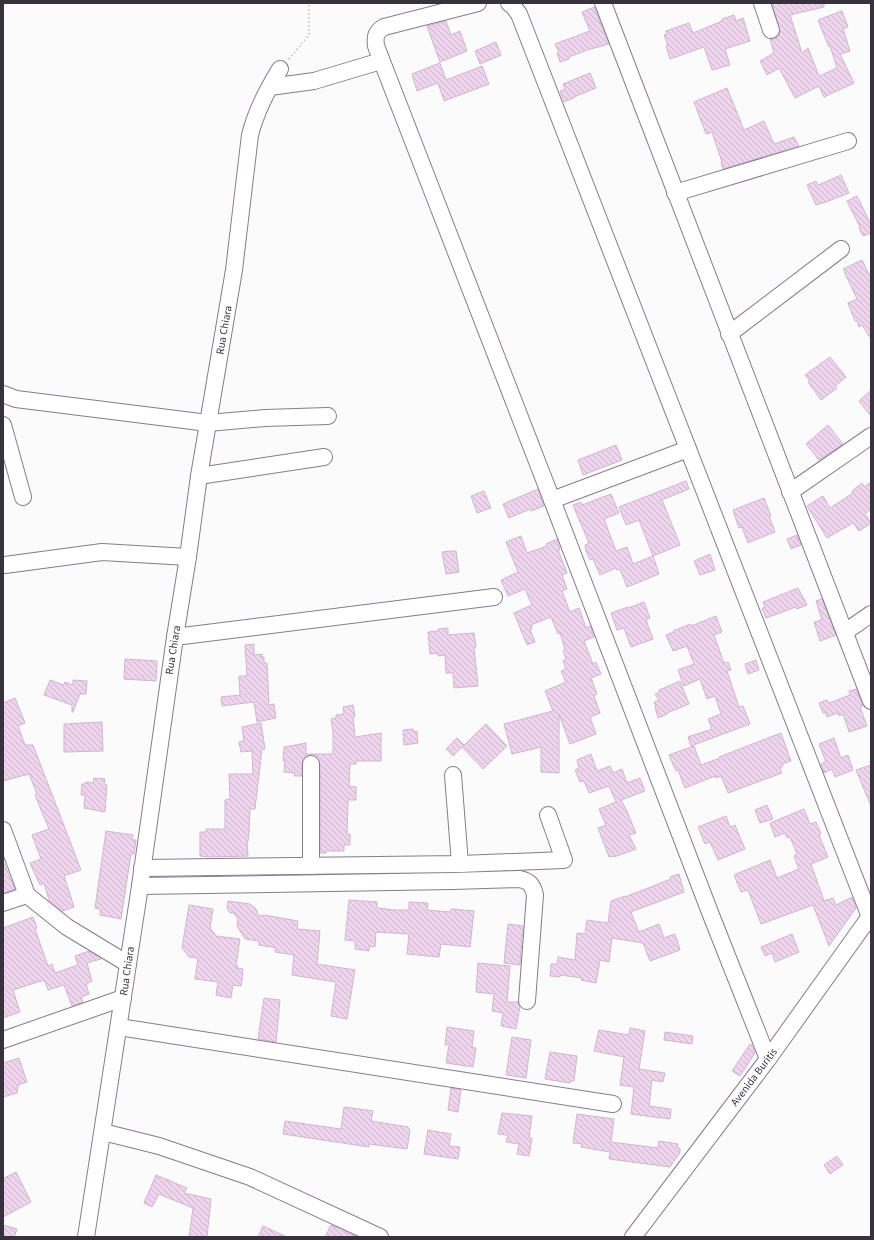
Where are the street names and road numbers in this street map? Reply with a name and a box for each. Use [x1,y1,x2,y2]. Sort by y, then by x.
street label: Rua Chiara [212,304,236,356]
street label: Rua Chiara [162,624,184,676]
street label: Rua Chiara [116,945,138,997]
street label: Avenida Buritis [727,1045,781,1109]

